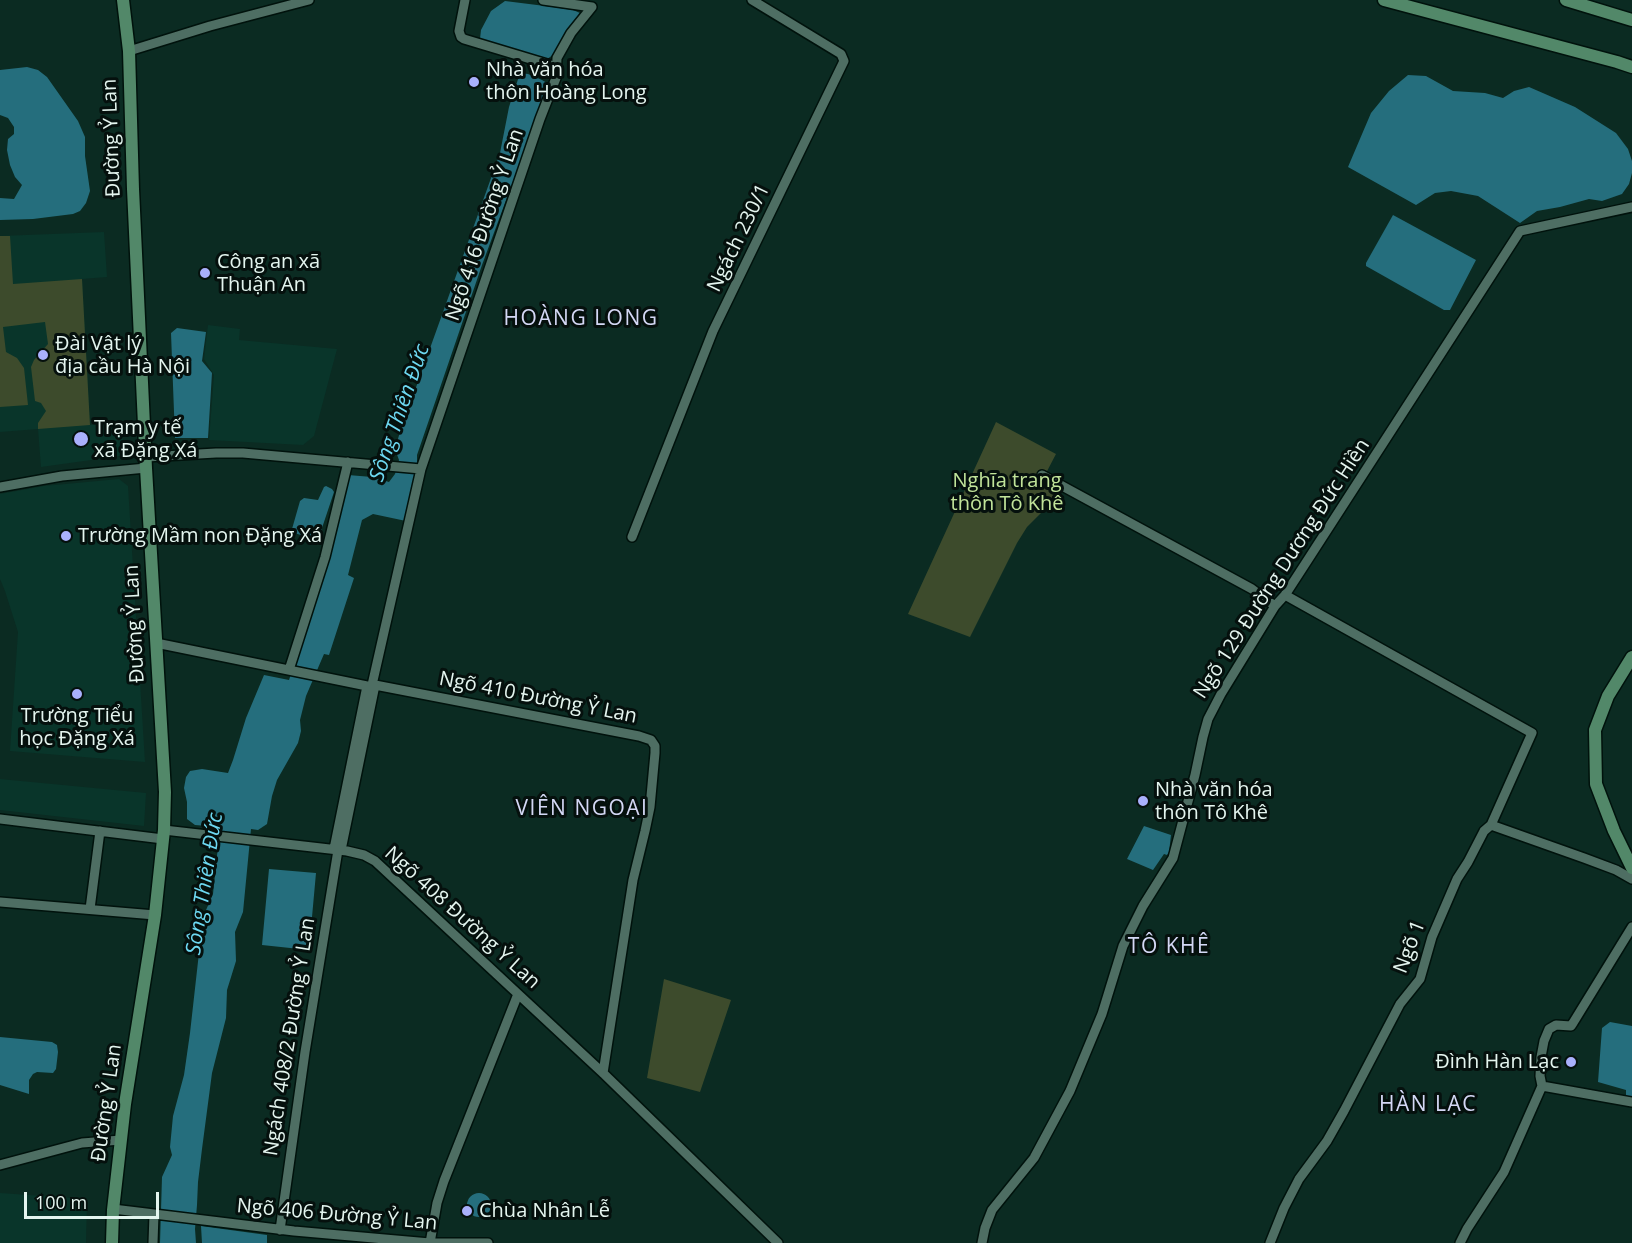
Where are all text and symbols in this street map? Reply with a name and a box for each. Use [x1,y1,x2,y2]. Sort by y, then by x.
place label: Nhà văn hóa thôn Hoàng Long [486,58,647,105]
marker: Nhà văn hóa thôn Hoàng Long [467,75,481,89]
street label: Đường Ỷ Lan [98,78,126,198]
street label: Ngõ 416 Đường Ỷ Lan [441,126,529,324]
street label: Ngách 230/1 [703,180,775,296]
place label: Công an xã Thuận An [217,250,320,297]
marker: Công an xã Thuận An [198,266,212,280]
district label: HOÀNG LONG [503,306,659,332]
place label: Đài Vật lý địa cầu Hà Nội [55,332,190,379]
water label: Sông Thiên Đức [365,341,435,485]
marker: Đài Vật lý địa cầu Hà Nội [36,348,50,362]
place label: Trạm y tế xã Đặng Xá [94,416,197,463]
marker: Trạm y tế xã Đặng Xá [72,430,90,448]
street label: Ngõ 129 Đường Dương Đức Hiền [1189,435,1375,703]
park label: Nghĩa trang thôn Tô Khê [951,469,1063,516]
place label: Trường Mầm non Đặng Xá [78,524,322,548]
marker: Trường Mầm non Đặng Xá [59,529,73,543]
street label: Đường Ỷ Lan [120,564,150,684]
street label: Ngõ 410 Đường Ỷ Lan [437,667,639,729]
marker: Trường Tiểu học Đặng Xá [70,687,84,701]
place label: Trường Tiểu học Đặng Xá [19,704,135,751]
place label: Nhà văn hóa thôn Tô Khê [1155,778,1273,825]
marker: Nhà văn hóa thôn Tô Khê [1136,794,1150,808]
district label: VIÊN NGOẠI [516,796,648,822]
water label: Sông Thiên Đức [181,811,229,957]
street label: Ngõ 408 Đường Ỷ Lan [379,842,545,994]
street label: Ngách 408/2 Đường Ỷ Lan [259,916,321,1158]
street label: Ngõ 1 [1389,917,1431,977]
district label: TÔ KHÊ [1128,934,1210,960]
street label: Đường Ỷ Lan [87,1043,127,1163]
place label: Đình Hàn Lạc [1435,1050,1559,1074]
marker: Đình Hàn Lạc [1564,1055,1578,1069]
district label: HÀN LẠC [1379,1092,1477,1118]
scale bar [27,1180,162,1218]
text: 100 m [35,1190,87,1214]
street label: Ngõ 406 Đường Ỷ Lan [236,1194,438,1236]
place label: Chùa Nhân Lễ [479,1199,610,1223]
marker: Chùa Nhân Lễ [460,1204,474,1218]

